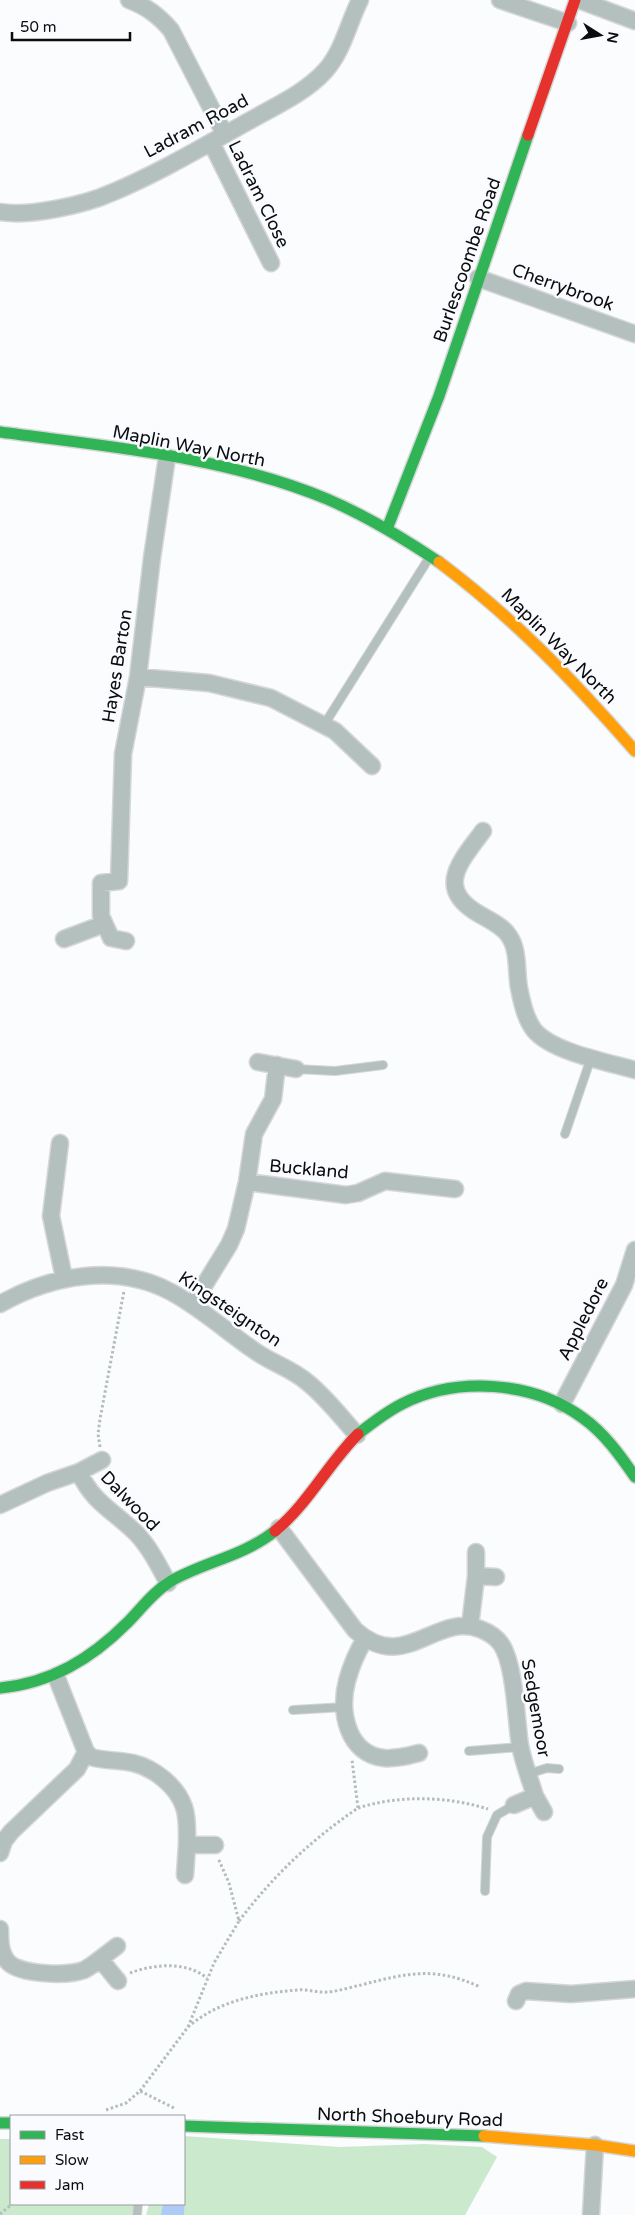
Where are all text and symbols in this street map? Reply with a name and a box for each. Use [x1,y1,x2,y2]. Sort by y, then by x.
scale bar [12,10,130,42]
north arrow [575,10,625,60]
text: 50 m [20,18,57,36]
text: N [603,30,622,45]
street label: Ladram Road [140,89,252,163]
street label: Ladram Close [224,137,294,251]
street label: Burlescoombe Road [428,175,506,345]
street label: Cherrybrook [509,258,617,316]
street label: Maplin Way North [111,420,267,472]
street label: Maplin Way North [496,583,622,709]
street label: Hayes Barton [97,608,137,724]
street label: Buckland [268,1155,350,1183]
street label: Kingsteignton [174,1266,286,1352]
street label: Appledore [553,1274,613,1364]
street label: Dalwood [96,1466,164,1536]
street label: Sedgemoor [517,1657,555,1759]
street label: North Shoebury Road [316,2103,504,2131]
legend [10,2115,185,2205]
text: Fast [55,2126,85,2144]
text: Slow [55,2151,89,2169]
text: Jam [55,2176,84,2194]

